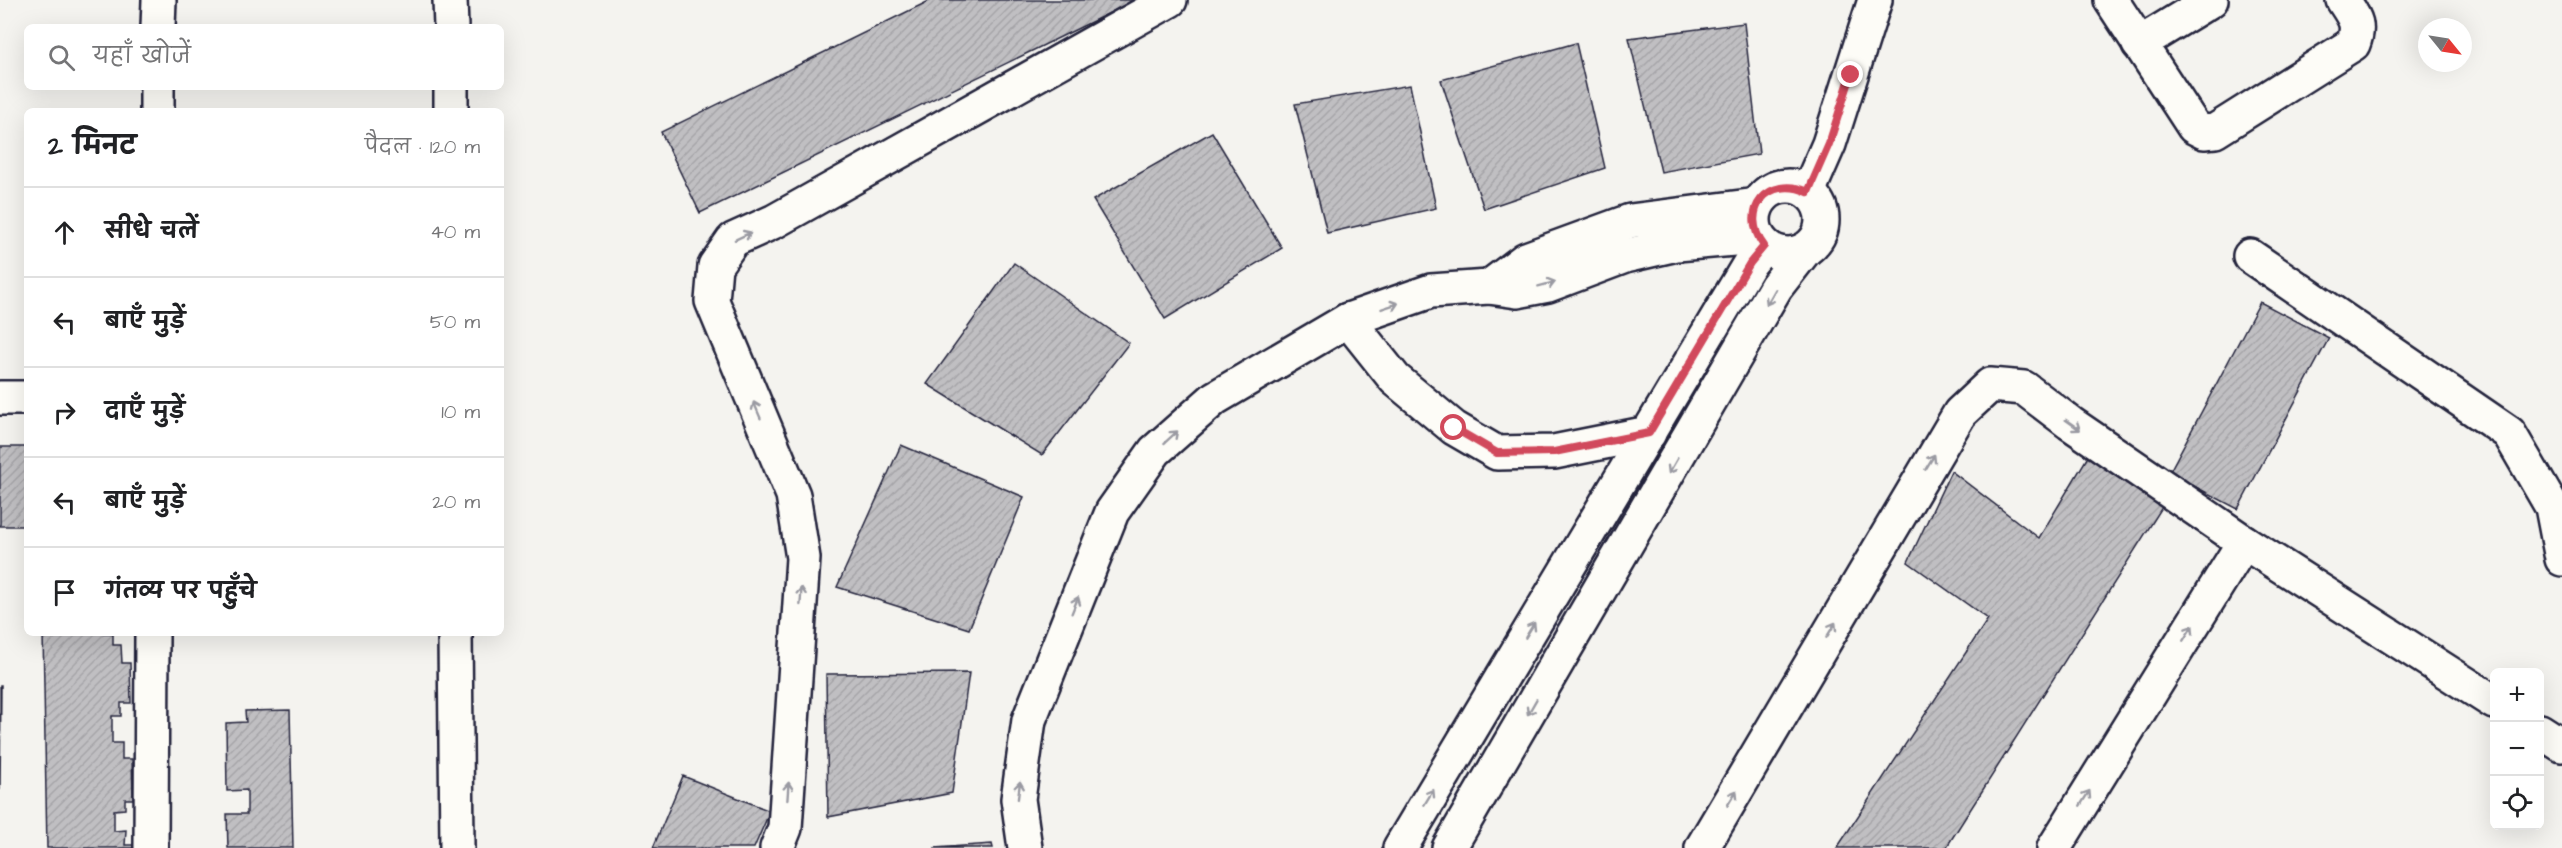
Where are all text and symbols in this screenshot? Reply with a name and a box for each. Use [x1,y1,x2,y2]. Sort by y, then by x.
north arrow [2418,18,2472,72]
search box [24,24,504,90]
icon: search [45,41,78,74]
text: यहाँ खोजें [93,41,191,72]
route end [1837,61,1863,87]
text: 2 मिनट [48,128,136,164]
text: पैदल · 120 m [365,133,480,161]
icon: ahead [48,216,81,249]
text: सीधे चलें [105,216,198,247]
text: 40 m [430,218,480,246]
one-way arrow [734,229,752,241]
one-way arrow [1537,278,1556,290]
one-way arrow [1764,288,1776,305]
one-way arrow [1380,299,1399,310]
icon: left [48,306,81,339]
text: बाएँ मुड़ें [105,306,185,337]
text: 50 m [430,308,480,336]
icon: right [48,396,81,429]
text: दाएँ मुड़ें [105,396,185,427]
text: 10 m [441,398,480,426]
one-way arrow [751,401,762,419]
route start [1440,414,1466,440]
one-way arrow [2065,419,2081,432]
one-way arrow [1163,430,1178,444]
one-way arrow [1925,454,1937,471]
one-way arrow [1667,457,1679,474]
icon: left [48,486,81,519]
text: बाएँ मुड़ें [105,486,185,517]
text: 20 m [432,488,480,516]
icon: arrive [48,576,81,609]
text: गंतव्य पर पहुँचे [105,576,256,607]
one-way arrow [795,587,806,607]
one-way arrow [1070,596,1081,614]
one-way arrow [1524,622,1536,639]
one-way arrow [1826,622,1838,639]
one-way arrow [2182,625,2194,642]
map controls [2490,668,2544,830]
button: + [2490,668,2544,722]
one-way arrow [1526,698,1538,715]
button: − [2490,722,2544,776]
button: locate [2490,776,2544,830]
one-way arrow [1014,781,1025,800]
one-way arrow [782,782,793,801]
one-way arrow [1424,789,1436,806]
one-way arrow [1726,790,1738,807]
one-way arrow [2079,790,2091,807]

